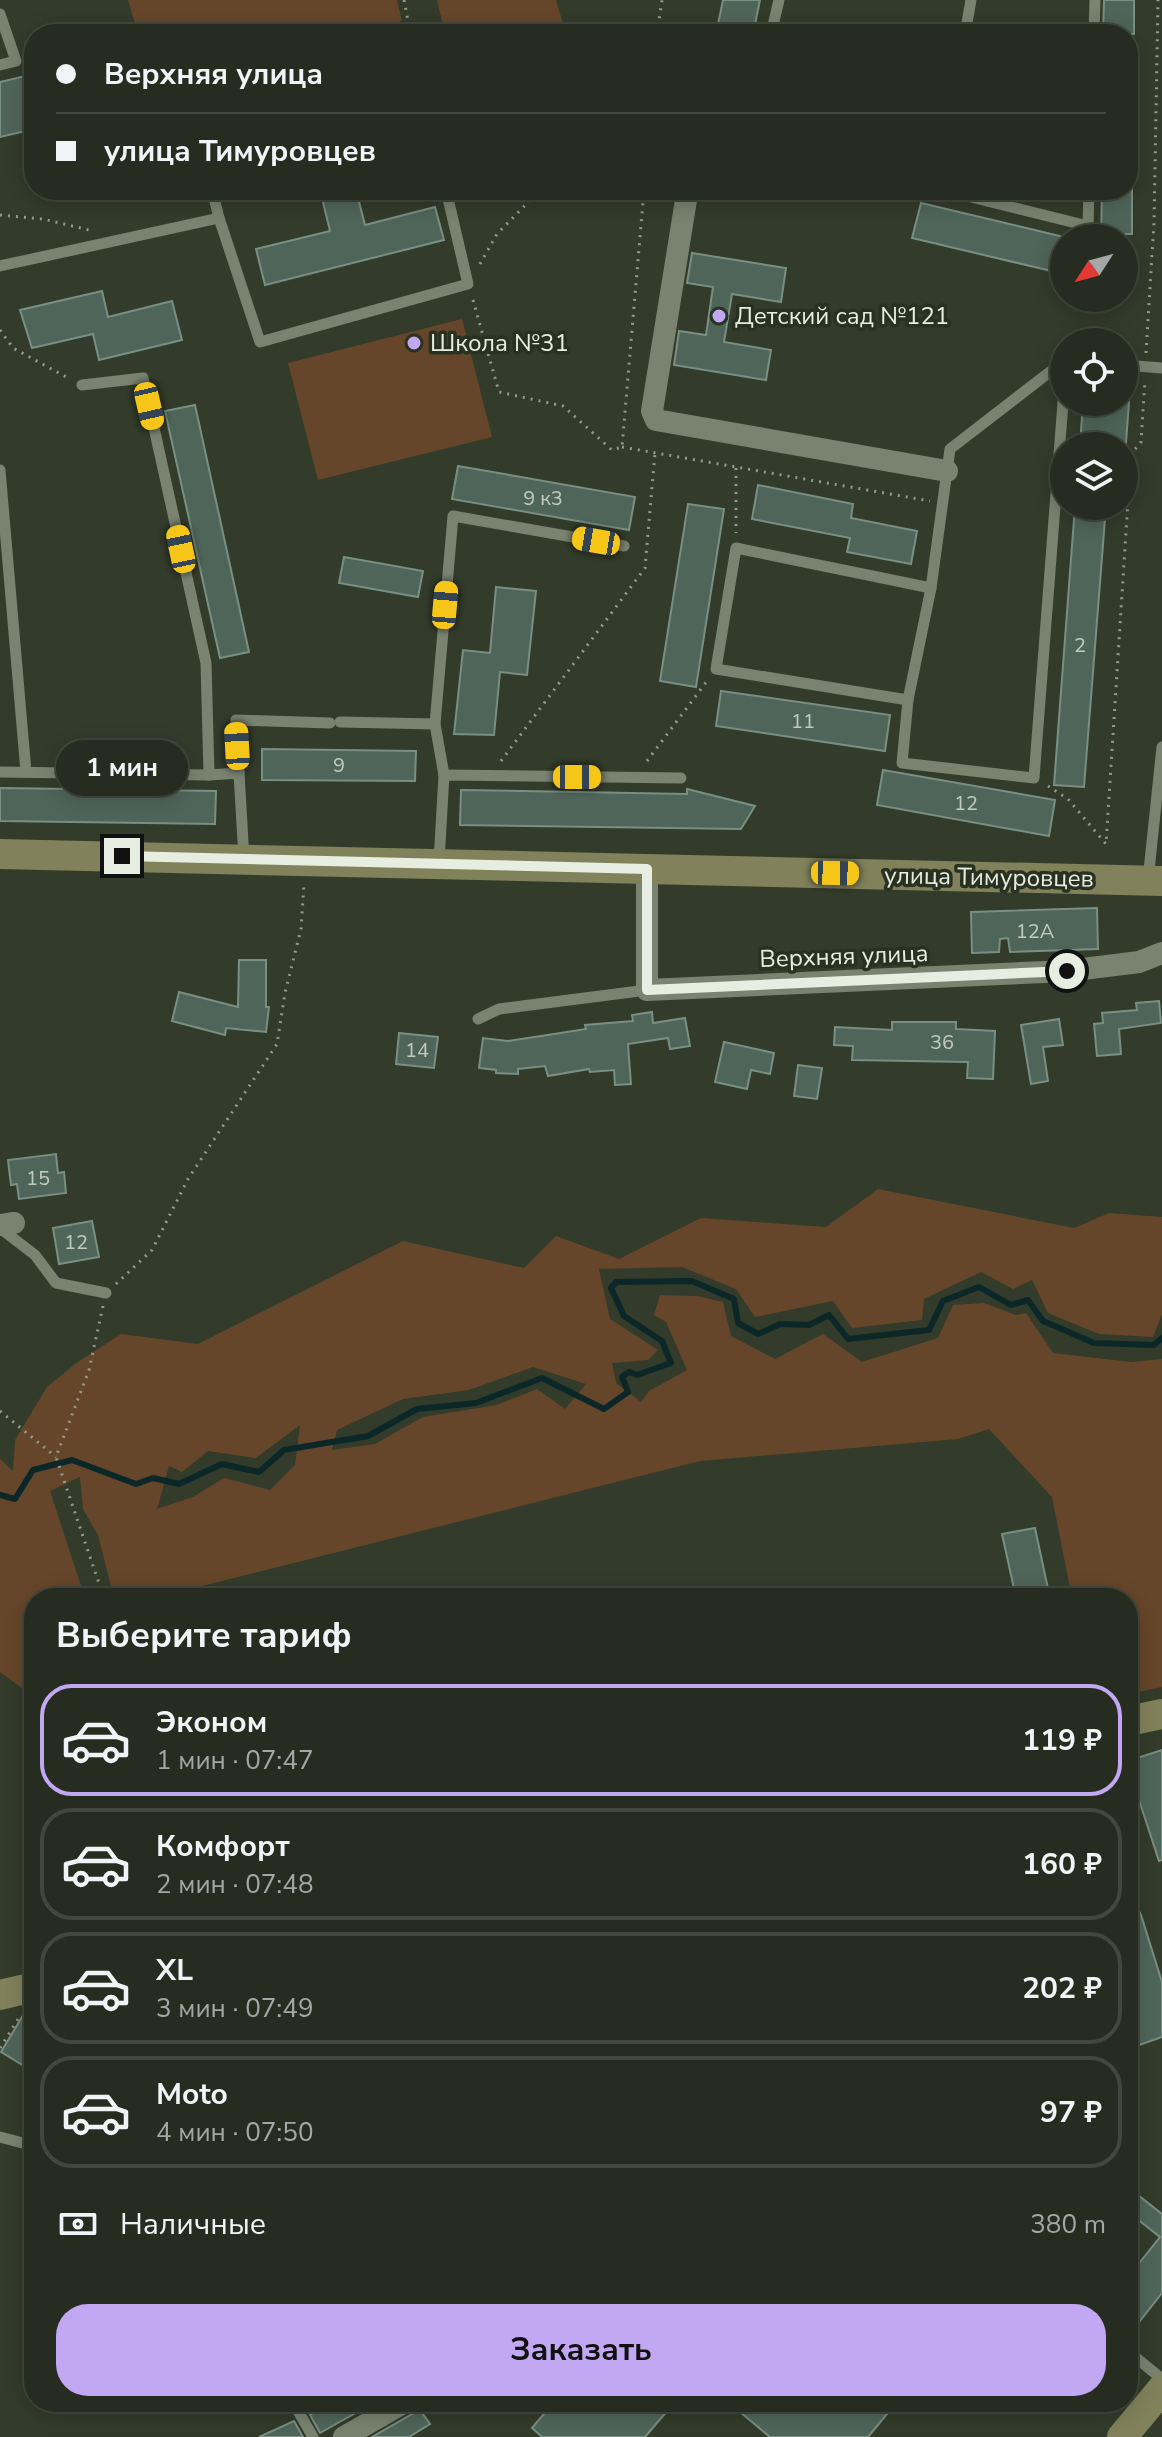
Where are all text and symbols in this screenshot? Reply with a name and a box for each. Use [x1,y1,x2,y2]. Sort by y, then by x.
text: Верхняя улица [104,54,323,95]
text: улица Тимуровцев [104,131,376,172]
north arrow [1050,224,1138,312]
map controls [1050,224,1138,520]
place label: Детский сад №121 [735,300,949,332]
marker: Детский сад №121 [710,307,728,325]
place label: Школа №31 [430,327,569,359]
button: locate [1050,328,1138,416]
marker: Школа №31 [405,334,423,352]
car [132,380,166,432]
button: layers [1050,432,1138,520]
house number: 9 к3 [523,485,563,512]
car [164,523,198,575]
car [570,525,622,557]
car [431,580,459,630]
house number: 2 [1074,632,1086,659]
house number: 11 [791,708,815,735]
car [224,721,250,771]
callout: 1 мин [56,740,188,796]
text: 1 мин [86,750,158,785]
house number: 9 [333,752,345,779]
car [553,765,601,789]
house number: 12 [954,790,978,817]
route end [104,838,140,874]
street label: улица Тимуровцев [884,859,1094,895]
car [811,861,859,885]
house number: 12А [1016,918,1055,945]
street label: Верхняя улица [759,937,929,975]
route start [1049,953,1085,989]
house number: 36 [930,1029,954,1056]
house number: 14 [405,1037,429,1064]
house number: 15 [26,1165,50,1192]
house number: 12 [64,1229,88,1256]
text: Выберите тариф [56,1611,352,1660]
text: Эконом [156,1702,267,1743]
icon: car [60,1704,132,1776]
text: 119 ₽ [1022,1720,1102,1761]
text: 1 мин · 07:47 [156,1743,313,1778]
text: Комфорт [156,1826,290,1867]
icon: car [60,1828,132,1900]
text: 160 ₽ [1022,1844,1102,1885]
text: 2 мин · 07:48 [156,1867,313,1902]
text: XL [156,1950,193,1991]
icon: car [60,1952,132,2024]
text: 202 ₽ [1022,1968,1102,2009]
text: 3 мин · 07:49 [156,1991,313,2026]
text: Moto [156,2074,228,2115]
icon: car [60,2076,132,2148]
text: 97 ₽ [1040,2092,1102,2133]
text: 4 мин · 07:50 [156,2115,313,2150]
icon: cash [56,2202,100,2246]
text: Наличные [120,2204,266,2245]
text: 380 m [1030,2207,1106,2242]
button: Заказать [56,2304,1106,2396]

